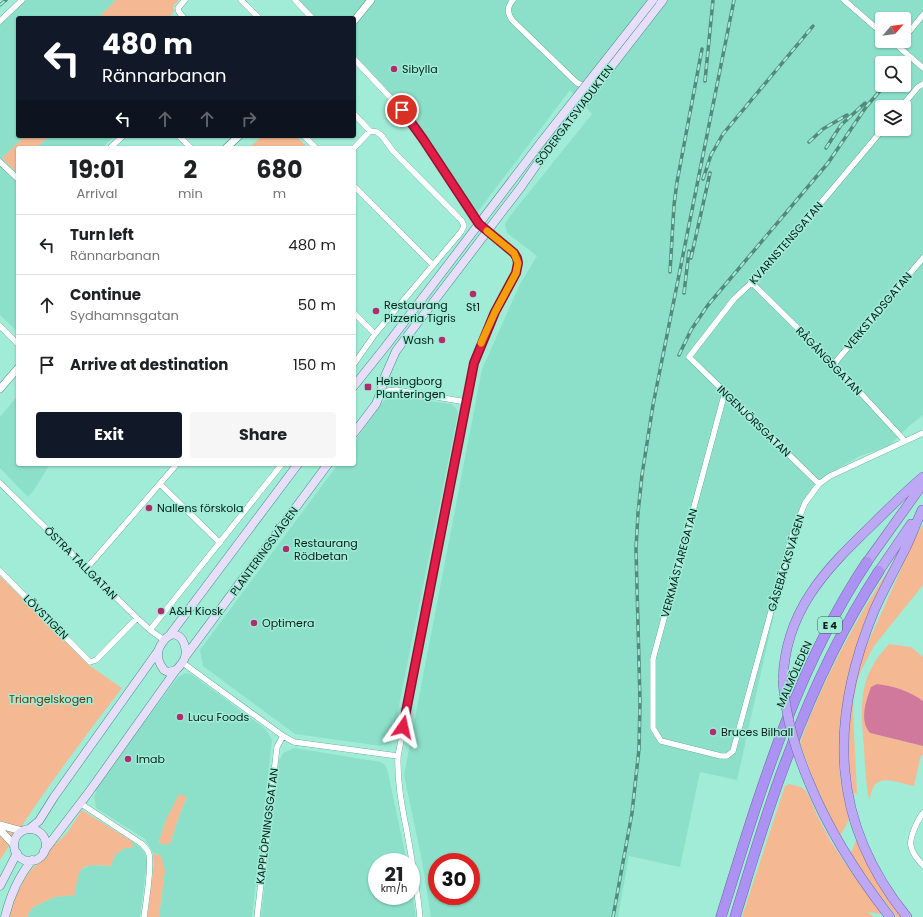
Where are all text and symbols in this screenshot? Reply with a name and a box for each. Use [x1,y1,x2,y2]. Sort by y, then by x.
north arrow [875,12,911,48]
map controls [875,12,911,136]
text: 480 m [102,25,193,64]
icon: left [36,32,88,84]
button: search [875,56,911,92]
place label: Sibylla [402,61,438,77]
street label: SÖDERGATSVIADUKTEN [531,61,617,169]
text: Rännarbanan [102,63,227,88]
marker: Sibylla [389,64,399,74]
pin [385,93,419,127]
icon: arrive [391,99,413,121]
button: layers [875,100,911,136]
icon: left [112,108,134,130]
icon: ahead [154,108,176,130]
icon: ahead [196,108,218,130]
icon: right [238,108,260,130]
text: 19:01 [69,153,125,186]
text: 2 [184,153,197,186]
text: 680 [256,153,303,186]
text: Arrival [76,184,117,203]
text: min [178,184,203,203]
text: m [273,184,286,203]
street label: KVARNSTENSGATAN [745,198,827,288]
text: Turn left [70,224,134,245]
icon: left [36,234,58,256]
text: 480 m [288,234,336,255]
text: Rännarbanan [70,246,160,265]
street label: VERKSTADSGATAN [841,269,915,353]
text: Continue [70,284,141,305]
marker: St1 [468,289,478,299]
icon: ahead [36,294,58,316]
text: 50 m [298,294,336,315]
place label: Restaurang Pizzeria Tigris [384,297,456,326]
place label: St1 [466,299,480,315]
text: Sydhamnsgatan [70,306,179,325]
marker: Restaurang Pizzeria Tigris [371,306,381,316]
street label: RÅGÅNGSGATAN [792,323,866,399]
place label: Wash [403,332,434,348]
marker: Wash [437,335,447,345]
icon: arrive [36,354,58,376]
text: Arrive at destination [70,354,228,375]
text: 150 m [293,354,336,375]
place label: Helsingborg Planteringen [376,373,446,402]
marker: Helsingborg Planteringen [363,382,373,392]
street label: INGENJÖRSGATAN [714,382,794,460]
button: Exit [36,412,182,458]
button: Share [190,412,336,458]
place label: Nallens förskola [157,500,243,516]
marker: Nallens förskola [144,503,154,513]
street label: PLANTERINGSVÄGEN [226,503,302,599]
street label: VERKMÄSTAREGATAN [657,507,701,619]
street label: GÅSEBÄCKSVÄGEN [764,513,808,613]
street label: ÖSTRA TALLGATAN [41,523,121,603]
place label: Restaurang Rödbetan [294,535,358,564]
marker: Restaurang Rödbetan [281,544,291,554]
street label: LÖVSTIGEN [20,591,72,643]
place label: A&H Kiosk [169,603,223,619]
marker: A&H Kiosk [156,606,166,616]
place label: Optimera [262,615,314,631]
road number: E 4 [818,617,842,633]
marker: Optimera [249,618,259,628]
street label: MALMÖLEDEN [772,638,816,710]
park label: Triangelskogen [9,691,93,707]
position arrow [382,706,424,748]
place label: Lucu Foods [188,709,250,725]
marker: Lucu Foods [175,712,185,722]
place label: Bruces Bilhall [721,724,793,740]
marker: Bruces Bilhall [708,727,718,737]
place label: Imab [136,751,165,767]
marker: Imab [123,754,133,764]
street label: KAPPLÖPNINGSGATAN [252,767,282,885]
speed limit sign: 30 [428,853,480,905]
text: 21 [385,860,403,888]
text: km/h [381,881,407,896]

